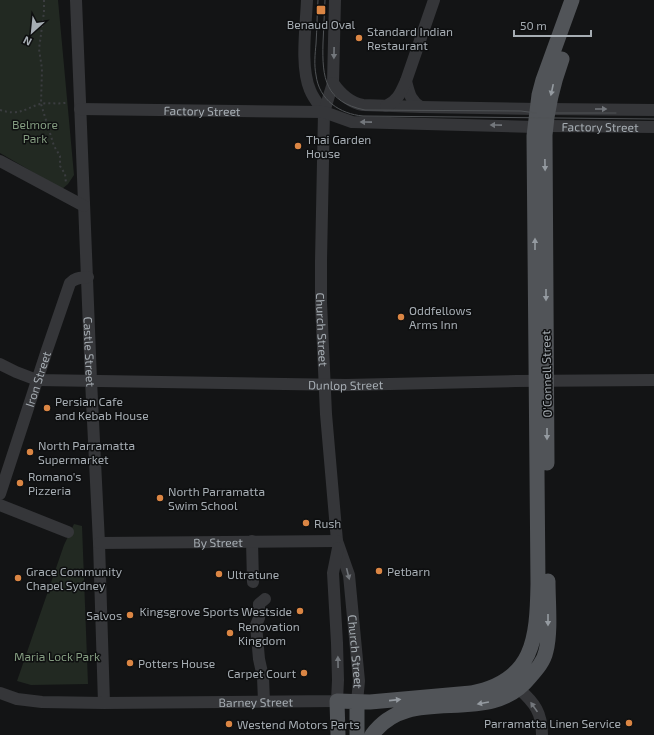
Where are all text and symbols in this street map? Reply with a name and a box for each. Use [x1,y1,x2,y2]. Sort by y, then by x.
marker: Benaud Oval [315,4,327,16]
north arrow [12,12,52,52]
scale bar [514,12,591,38]
place label: Benaud Oval [287,17,356,31]
text: 50 m [520,18,547,32]
place label: Standard Indian Restaurant [367,24,453,52]
marker: Standard Indian Restaurant [354,33,364,43]
text: N [21,34,34,49]
one-way arrow [331,47,337,60]
one-way arrow [549,84,555,96]
street label: Factory Street [163,103,241,118]
one-way arrow [595,106,608,112]
park label: Belmore Park [12,117,58,145]
one-way arrow [360,119,372,126]
street label: Factory Street [561,119,639,134]
one-way arrow [490,122,502,129]
place label: Thai Garden House [306,132,371,160]
marker: Thai Garden House [293,141,303,151]
one-way arrow [542,159,549,171]
one-way arrow [532,237,538,250]
one-way arrow [543,289,549,302]
street label: Church Street [314,292,331,367]
place label: Oddfellows Arms Inn [409,303,472,331]
marker: Oddfellows Arms Inn [396,312,406,322]
street label: Castle Street [82,316,98,388]
street label: O'Connell Street [538,330,554,418]
street label: Iron Street [22,349,53,409]
street label: Dunlop Street [308,377,384,392]
place label: Persian Cafe and Kebab House [55,394,149,422]
marker: Persian Cafe and Kebab House [42,403,52,413]
one-way arrow [544,428,550,441]
place label: North Parramatta Supermarket [38,438,135,466]
marker: North Parramatta Supermarket [25,447,35,457]
place label: Romano's Pizzeria [28,469,81,497]
marker: Romano's Pizzeria [15,478,25,488]
place label: North Parramatta Swim School [168,484,265,512]
marker: North Parramatta Swim School [155,493,165,503]
place label: Rush [314,516,341,530]
marker: Rush [301,518,311,528]
street label: By Street [193,535,243,549]
place label: Grace Community Chapel Sydney [26,564,123,592]
place label: Petbarn [387,564,430,578]
marker: Petbarn [374,566,384,576]
place label: Ultratune [227,567,279,581]
marker: Ultratune [214,569,224,579]
one-way arrow [345,569,351,581]
marker: Grace Community Chapel Sydney [13,573,23,583]
place label: Kingsgrove Sports Westside [139,604,292,618]
marker: Kingsgrove Sports Westside [295,606,305,616]
place label: Salvos [86,608,122,622]
marker: Salvos [125,610,135,620]
street label: Church Street [346,614,366,690]
one-way arrow [545,614,551,627]
place label: Renovation Kingdom [238,619,300,647]
marker: Renovation Kingdom [225,628,235,638]
park label: Maria Lock Park [14,649,100,663]
one-way arrow [335,655,341,668]
place label: Potters House [138,656,215,670]
marker: Potters House [125,658,135,668]
place label: Carpet Court [227,666,296,680]
marker: Carpet Court [299,668,309,678]
street label: Barney Street [219,694,293,709]
one-way arrow [389,696,401,703]
one-way arrow [477,700,489,706]
one-way arrow [530,702,538,712]
place label: Parramatta Linen Service [484,716,621,730]
place label: Westend Motors Parts [237,717,360,731]
marker: Parramatta Linen Service [624,718,634,728]
marker: Westend Motors Parts [224,719,234,729]

